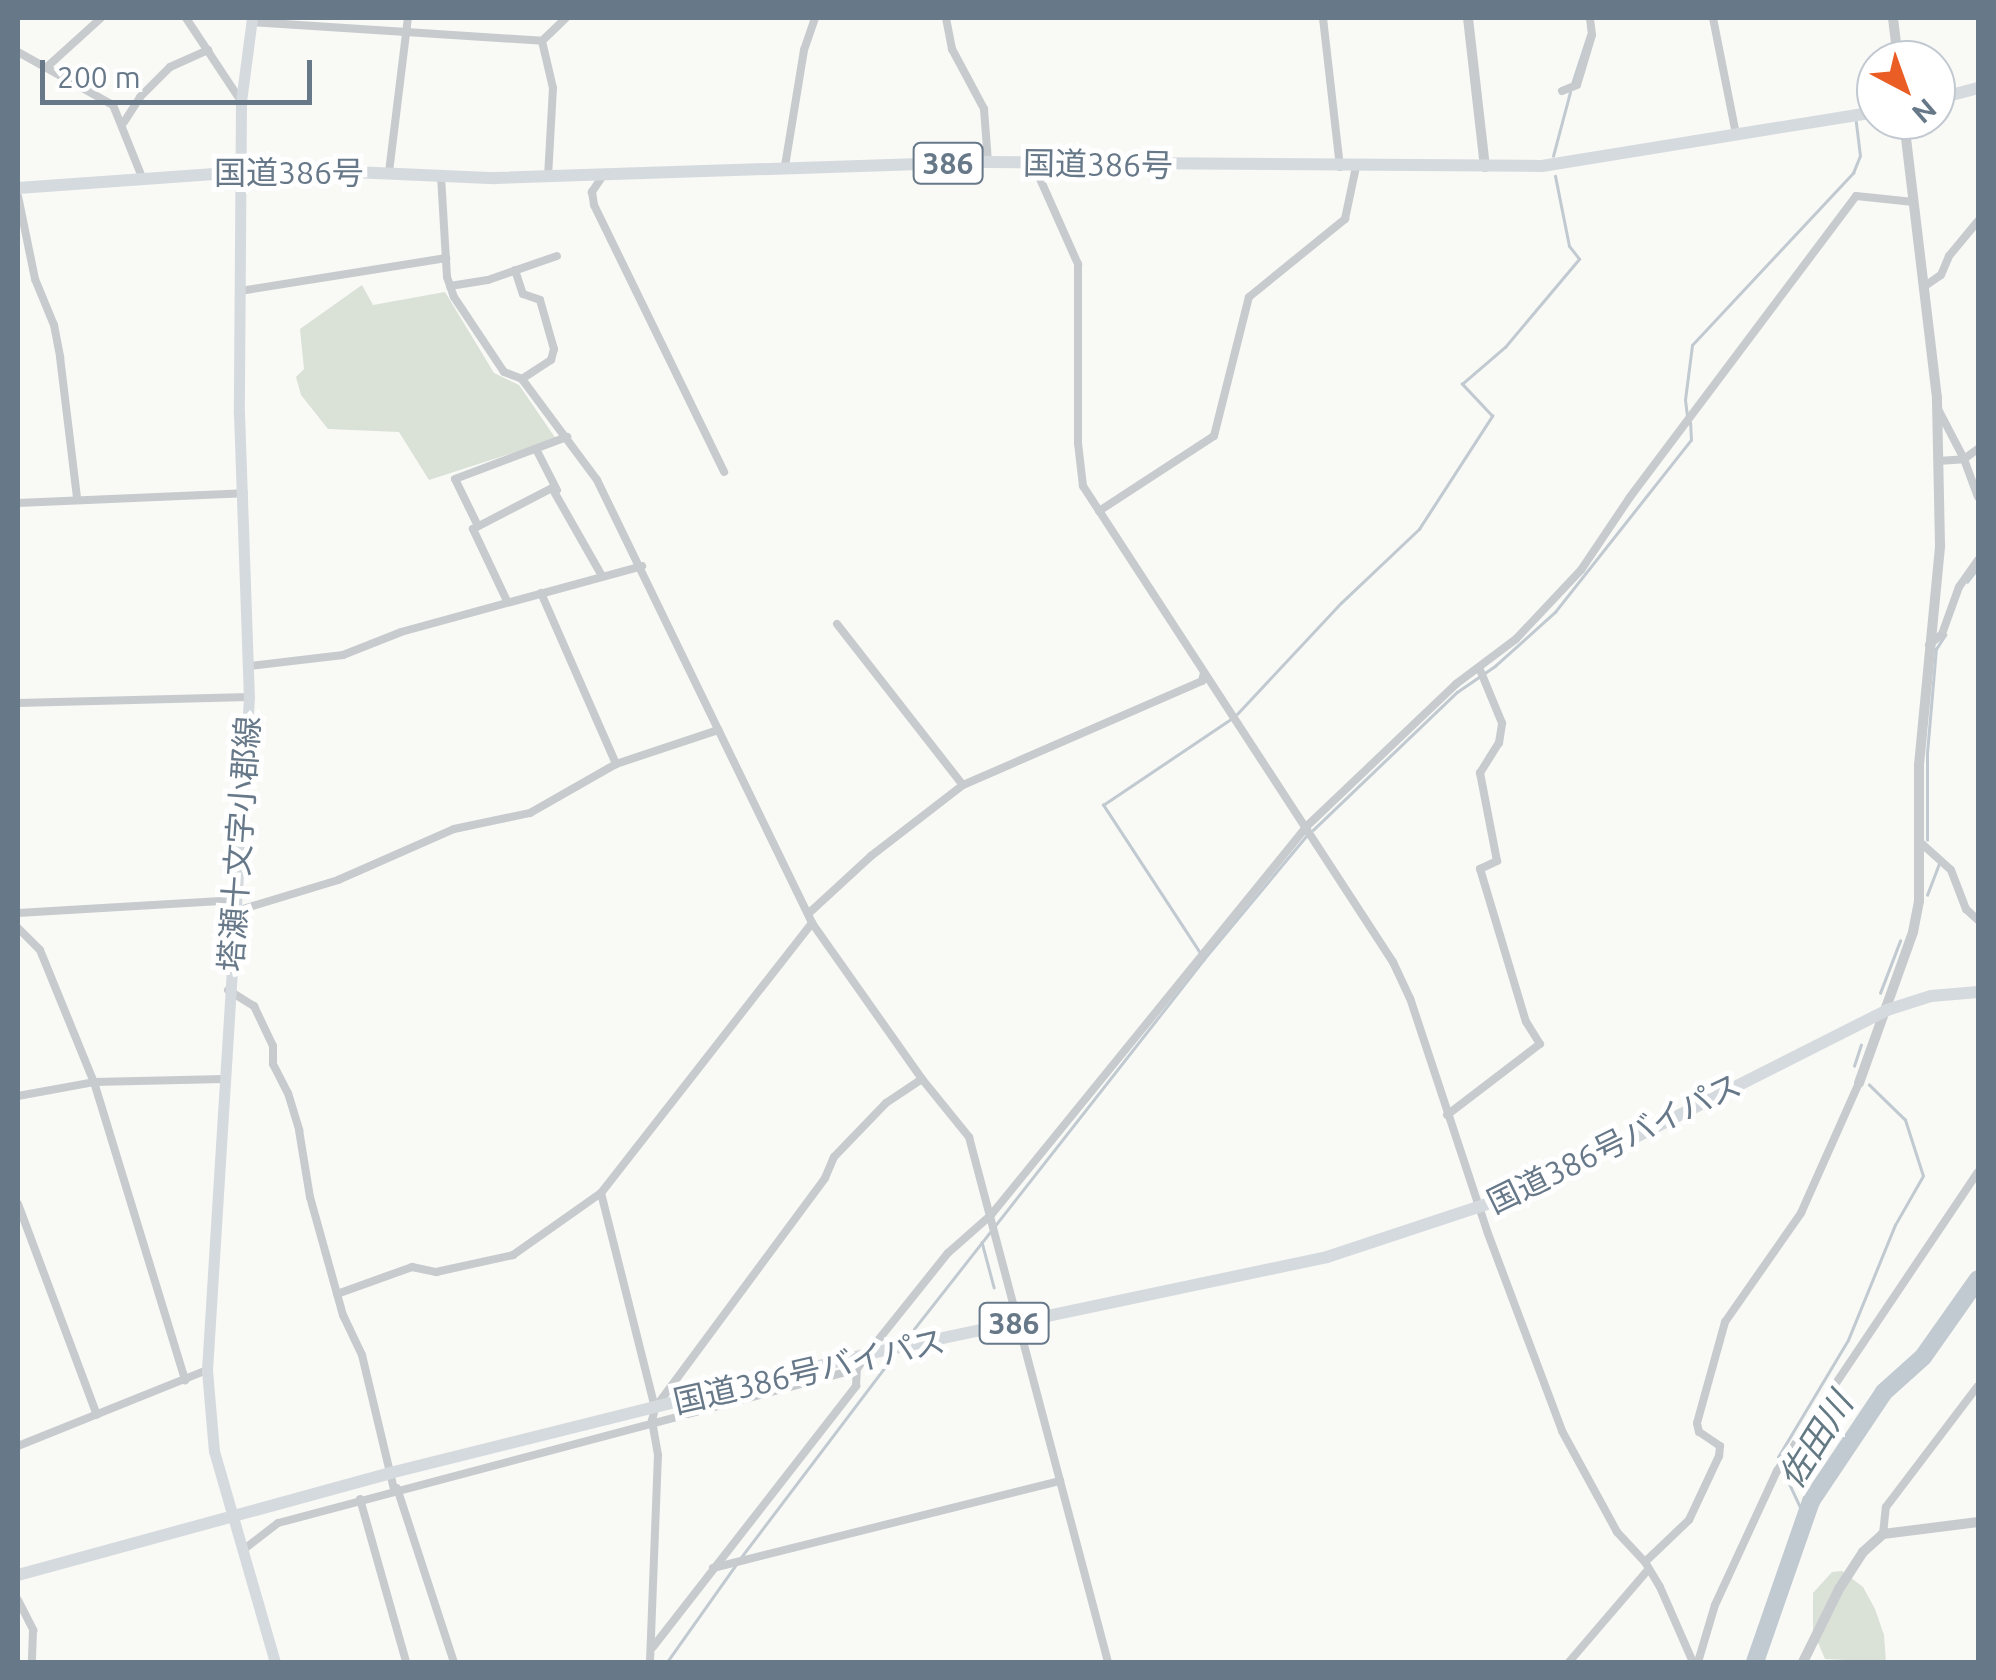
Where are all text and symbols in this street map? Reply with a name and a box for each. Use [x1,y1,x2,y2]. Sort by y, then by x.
scale bar [45,40,318,102]
north arrow [1856,40,1956,140]
text: 200 m [57,60,141,94]
text: N [1907,93,1943,130]
road number: 386 [910,138,986,188]
street label: 国道386号 [1023,143,1173,185]
street label: 国道386号 [214,153,364,191]
street label: 塔瀬十文字小郡線 [211,715,267,973]
street label: 国道386号バイパス [1481,1065,1747,1221]
road number: 386 [976,1298,1052,1348]
street label: 国道386号バイパス [669,1321,949,1421]
water label: 佐田川 [1769,1384,1861,1496]

